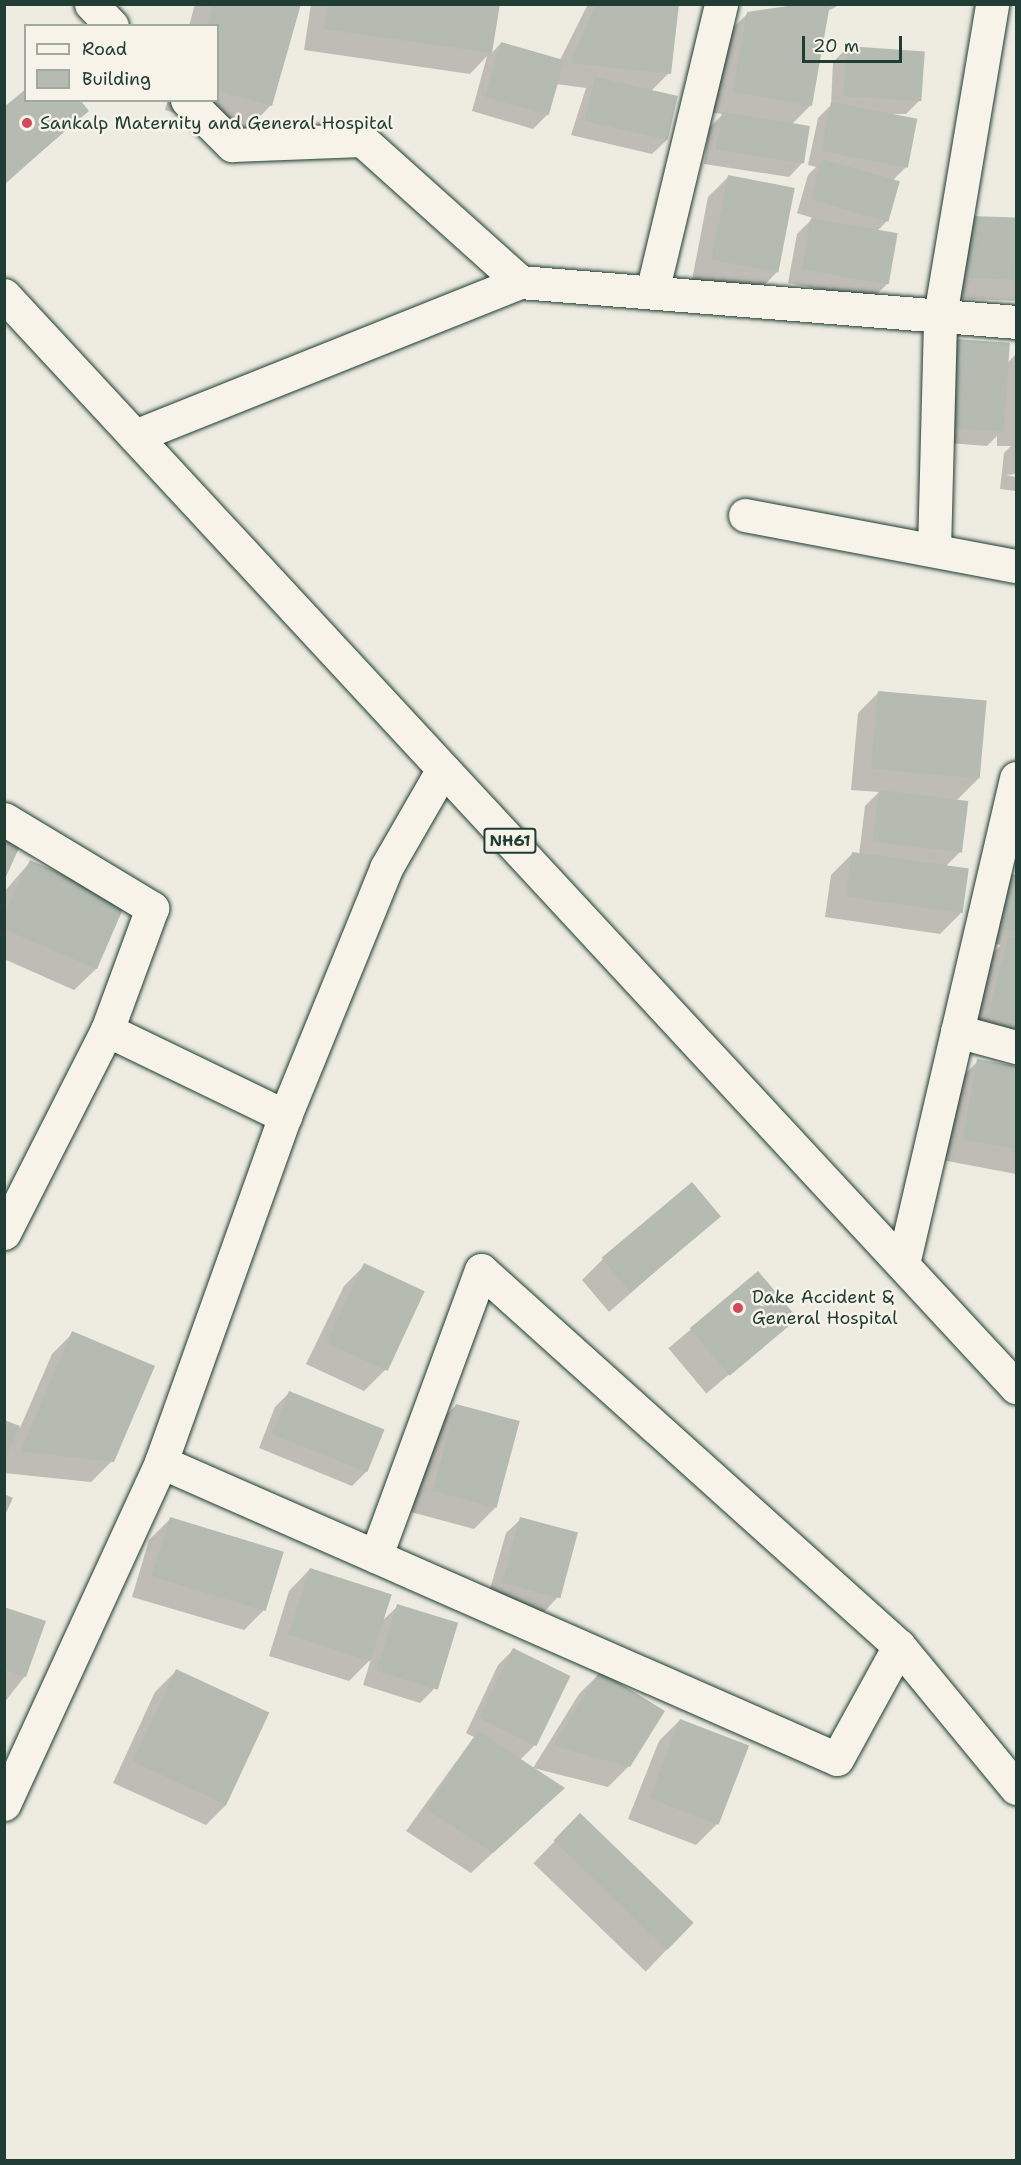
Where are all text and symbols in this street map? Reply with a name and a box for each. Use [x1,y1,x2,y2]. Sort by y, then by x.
legend [24,24,219,102]
scale bar [805,24,906,62]
text: 20 m [813,34,859,58]
text: Road [82,37,127,61]
text: Building [82,67,151,91]
place label: Sankalp Maternity and General Hospital [40,112,393,134]
marker: Sankalp Maternity and General Hospital [18,114,36,132]
road number: NH61 [483,828,537,854]
place label: Dake Accident & General Hospital [752,1287,898,1330]
marker: Dake Accident & General Hospital [729,1299,747,1317]

